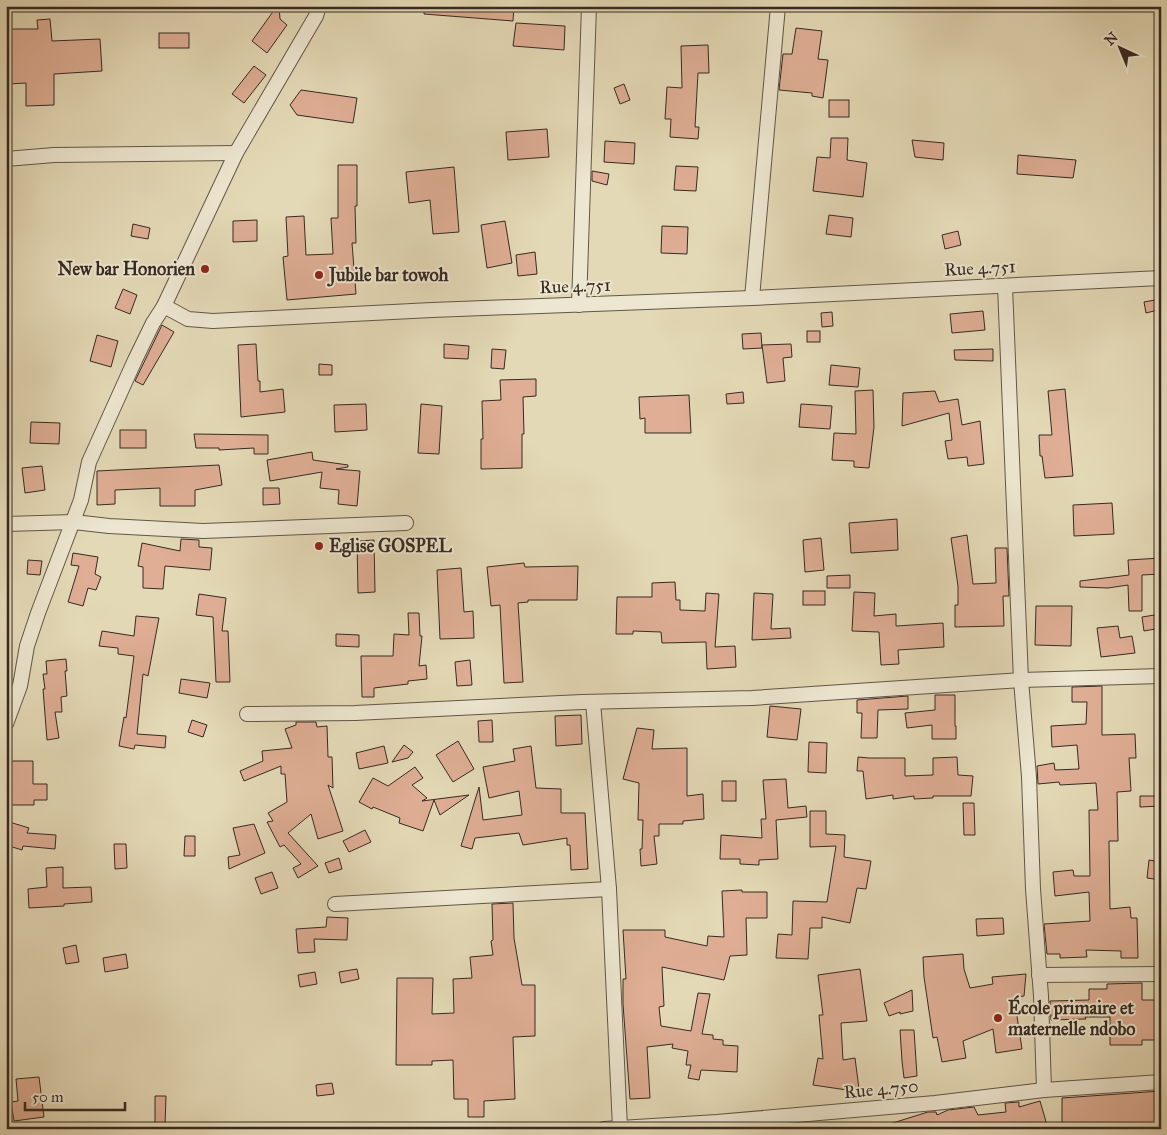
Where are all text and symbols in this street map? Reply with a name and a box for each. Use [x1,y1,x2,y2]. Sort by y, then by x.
north arrow [1094,22,1144,72]
text: N [1101,29,1122,49]
street label: Rue 4.751 [944,255,1016,281]
place label: New bar Honorien [58,258,195,280]
marker: New bar Honorien [199,263,211,275]
place label: Jubile bar towoh [327,264,450,287]
marker: Jubile bar towoh [313,269,325,281]
street label: Rue 4.751 [539,274,611,298]
place label: Eglise GOSPEL [329,535,452,558]
marker: Eglise GOSPEL [313,540,325,552]
place label: École primaire et maternelle ndobo [1007,994,1136,1040]
marker: École primaire et maternelle ndobo [992,1012,1004,1024]
street label: Rue 4.750 [843,1075,919,1103]
scale bar [25,1080,125,1112]
text: 50 m [32,1088,64,1106]

